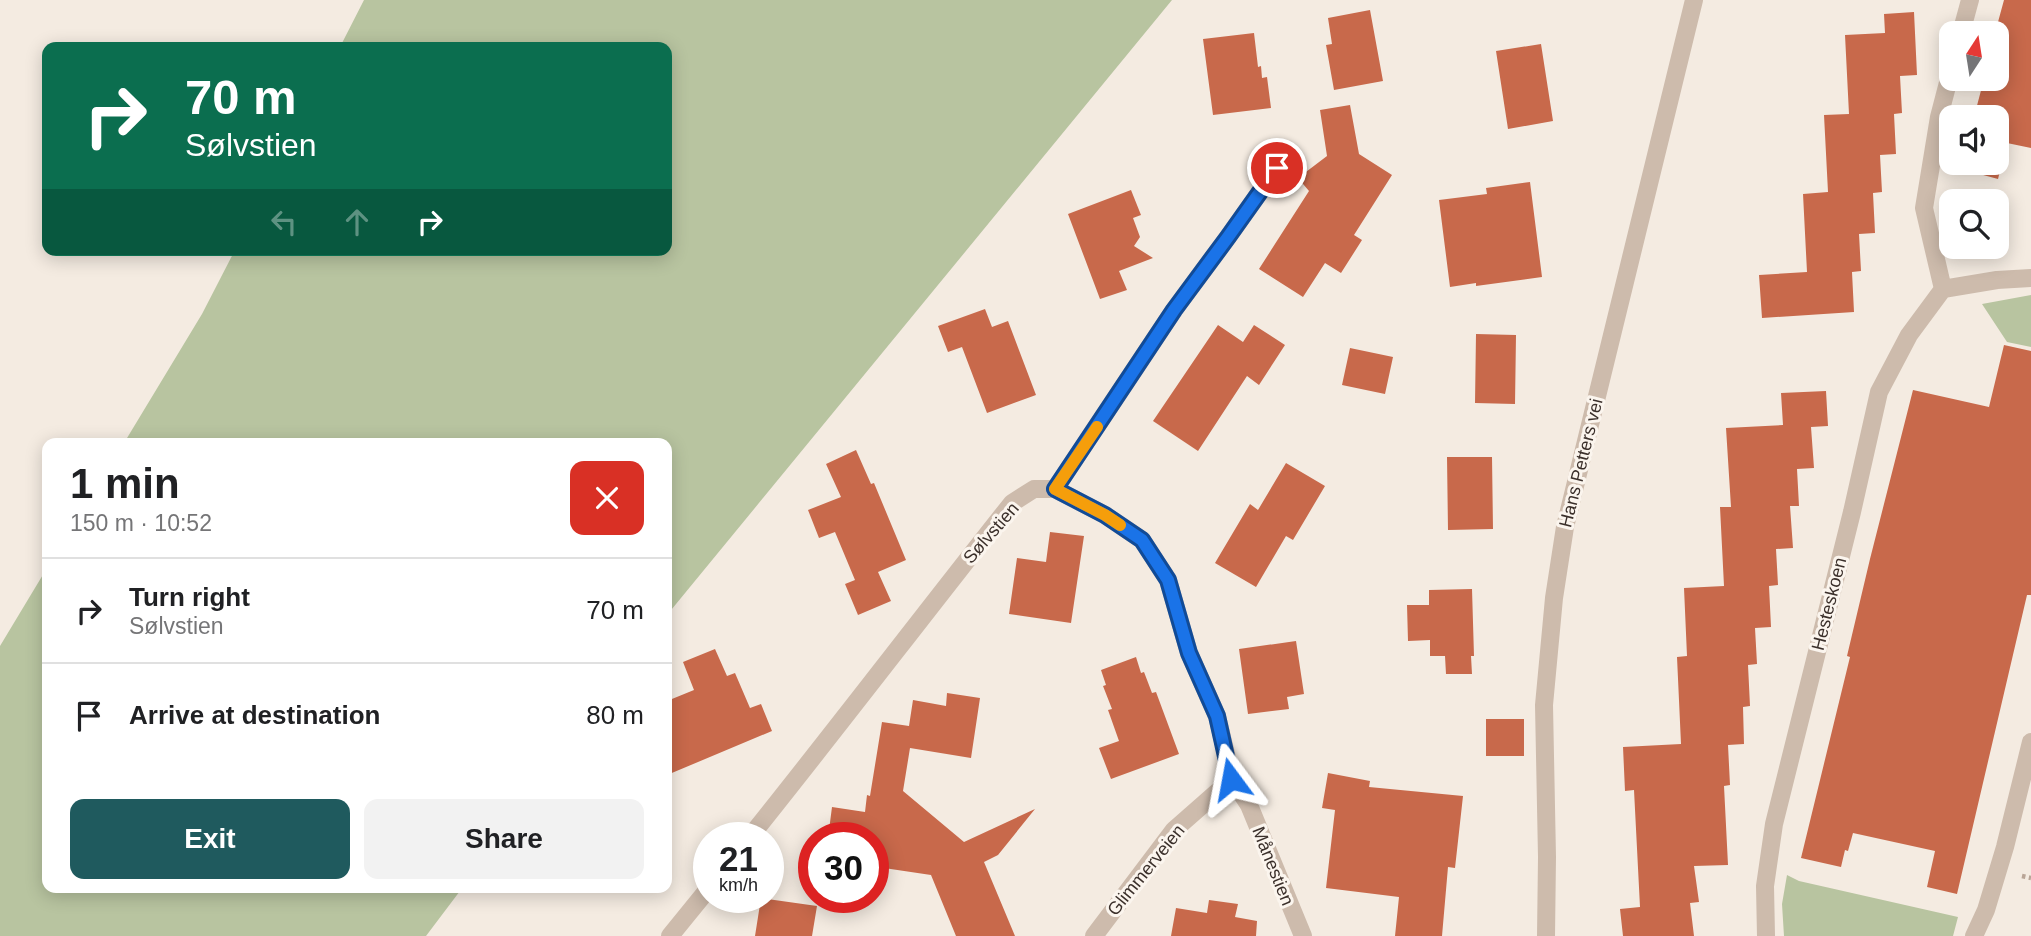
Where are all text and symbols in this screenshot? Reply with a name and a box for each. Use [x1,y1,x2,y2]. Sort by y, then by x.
north arrow [1939,21,2009,91]
map controls [1939,21,2009,259]
icon: right [70,70,161,161]
text: 70 m [185,70,297,124]
button: sound [1939,105,2009,175]
text: Sølvstien [185,127,317,163]
pin [1247,138,1307,198]
icon: arrive [1258,149,1296,187]
button: search [1939,189,2009,259]
icon: left [265,203,303,241]
icon: ahead [338,203,376,241]
icon: right [411,203,449,241]
street label: Hans Petters vei [1555,397,1607,529]
text: 1 min [70,460,180,507]
button: close [570,461,644,535]
street label: Sølvstien [959,499,1023,567]
text: 150 m · 10:52 [70,510,212,536]
street label: Hesteskoen [1808,555,1850,653]
text: Turn right [129,582,250,612]
icon: right [70,592,108,630]
text: 70 m [586,595,644,625]
text: Sølvstien [129,613,224,639]
icon: arrive [70,697,108,735]
text: Arrive at destination [129,700,380,730]
text: 80 m [586,700,644,730]
position arrow [1194,742,1268,816]
button: Exit [70,799,350,879]
button: Share [364,799,644,879]
street label: Glimmerveien [1103,821,1189,919]
speed limit sign: 30 [798,822,889,913]
street label: Månestien [1248,824,1298,908]
text: 21 [719,839,758,878]
text: km/h [719,875,758,895]

